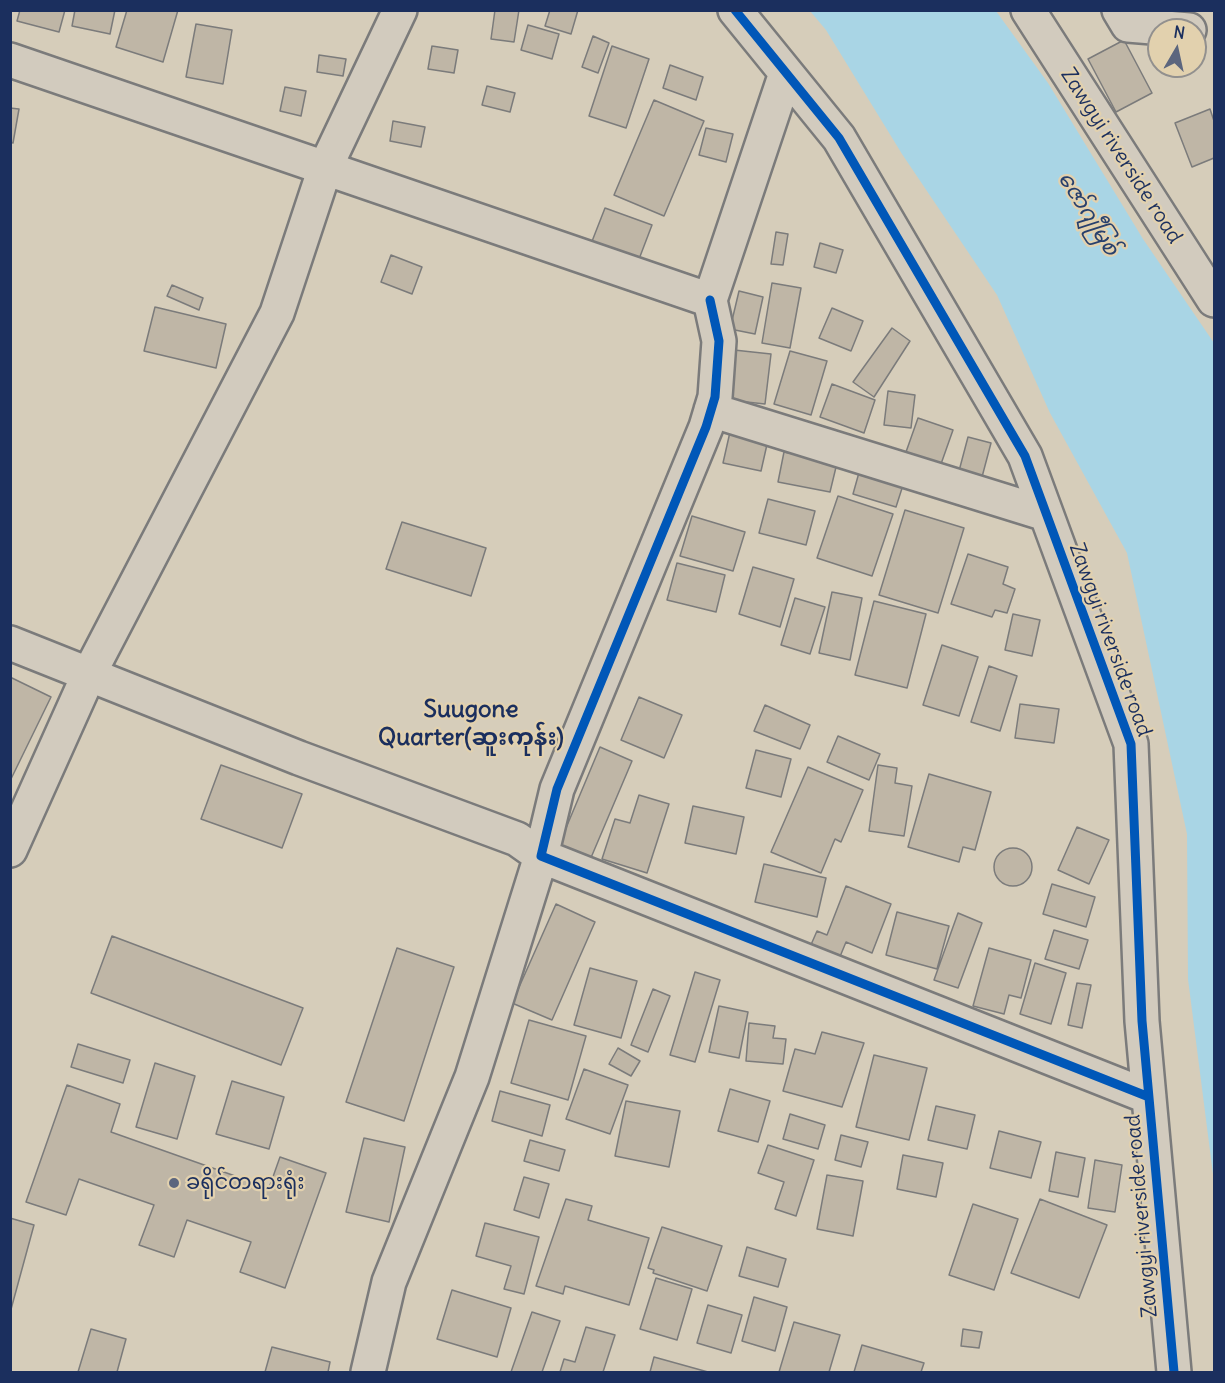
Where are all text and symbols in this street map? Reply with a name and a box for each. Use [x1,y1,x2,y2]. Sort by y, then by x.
north arrow [1147,18,1207,78]
text: N [1172,21,1187,43]
street label: Zawgyi riverside road [1055,64,1187,248]
water label: ဇော်ဂျီမြစ် [1052,167,1124,261]
street label: Zawgyi riverside road [1063,540,1157,740]
district label: Suugone Quarter(ဆူးကုန်း) [378,696,564,752]
street label: Zawgyi riverside road [1121,1113,1163,1319]
place label: ခရိုင်တရားရုံး [186,1170,305,1196]
marker: ခရိုင်တရားရုံး [167,1176,181,1190]

